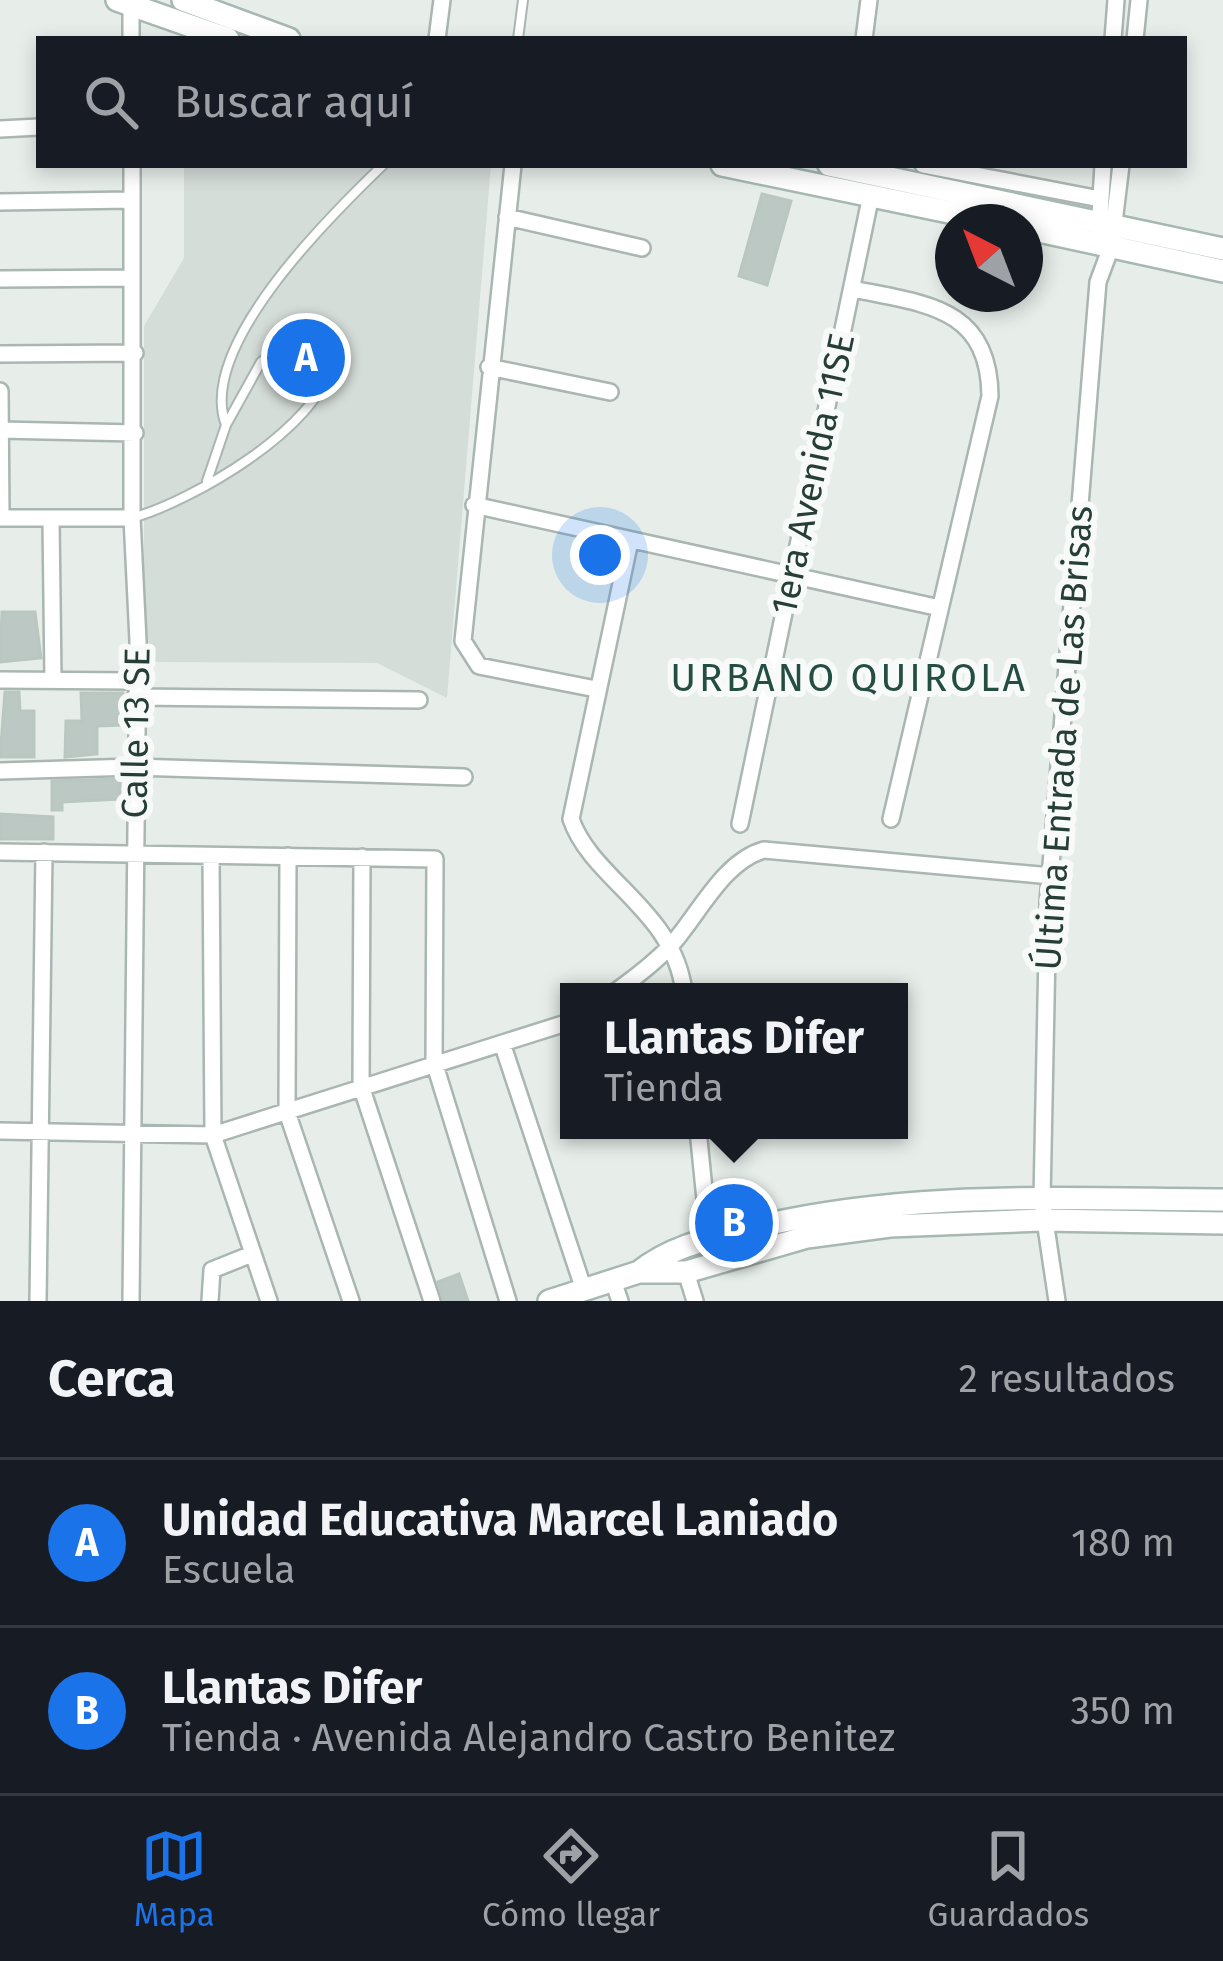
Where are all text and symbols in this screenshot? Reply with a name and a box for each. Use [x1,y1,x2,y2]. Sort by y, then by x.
search box [36,36,1187,168]
icon: search [78,69,144,135]
text: Buscar aquí [174,75,414,129]
north arrow [935,204,1043,312]
pin: A [267,313,345,403]
street label: 1era Avenida 11SE [762,329,864,619]
street label: Última Entrada de Las Brisas [1025,504,1102,972]
your location [570,525,630,585]
street label: Calle 13 SE [113,647,159,819]
district label: URBANO QUIROLA [670,655,1028,701]
popup [560,983,908,1139]
text: Llantas Difer [604,1011,864,1065]
text: Tienda [604,1065,724,1111]
pin: B [695,1178,773,1268]
text: Cerca [48,1348,175,1410]
text: 2 resultados [959,1356,1175,1402]
text: Unidad Educativa Marcel Laniado [162,1493,838,1547]
text: A [75,1520,99,1566]
text: 180 m [1071,1520,1175,1566]
text: Escuela [162,1547,296,1593]
text: Llantas Difer [162,1661,422,1715]
text: B [75,1688,99,1734]
text: 350 m [1070,1688,1175,1734]
text: Tienda · Avenida Alejandro Castro Benitez [162,1715,895,1761]
tab: Mapa [134,1823,215,1935]
tab: Cómo llegar [482,1823,660,1935]
tab: Guardados [927,1823,1089,1935]

